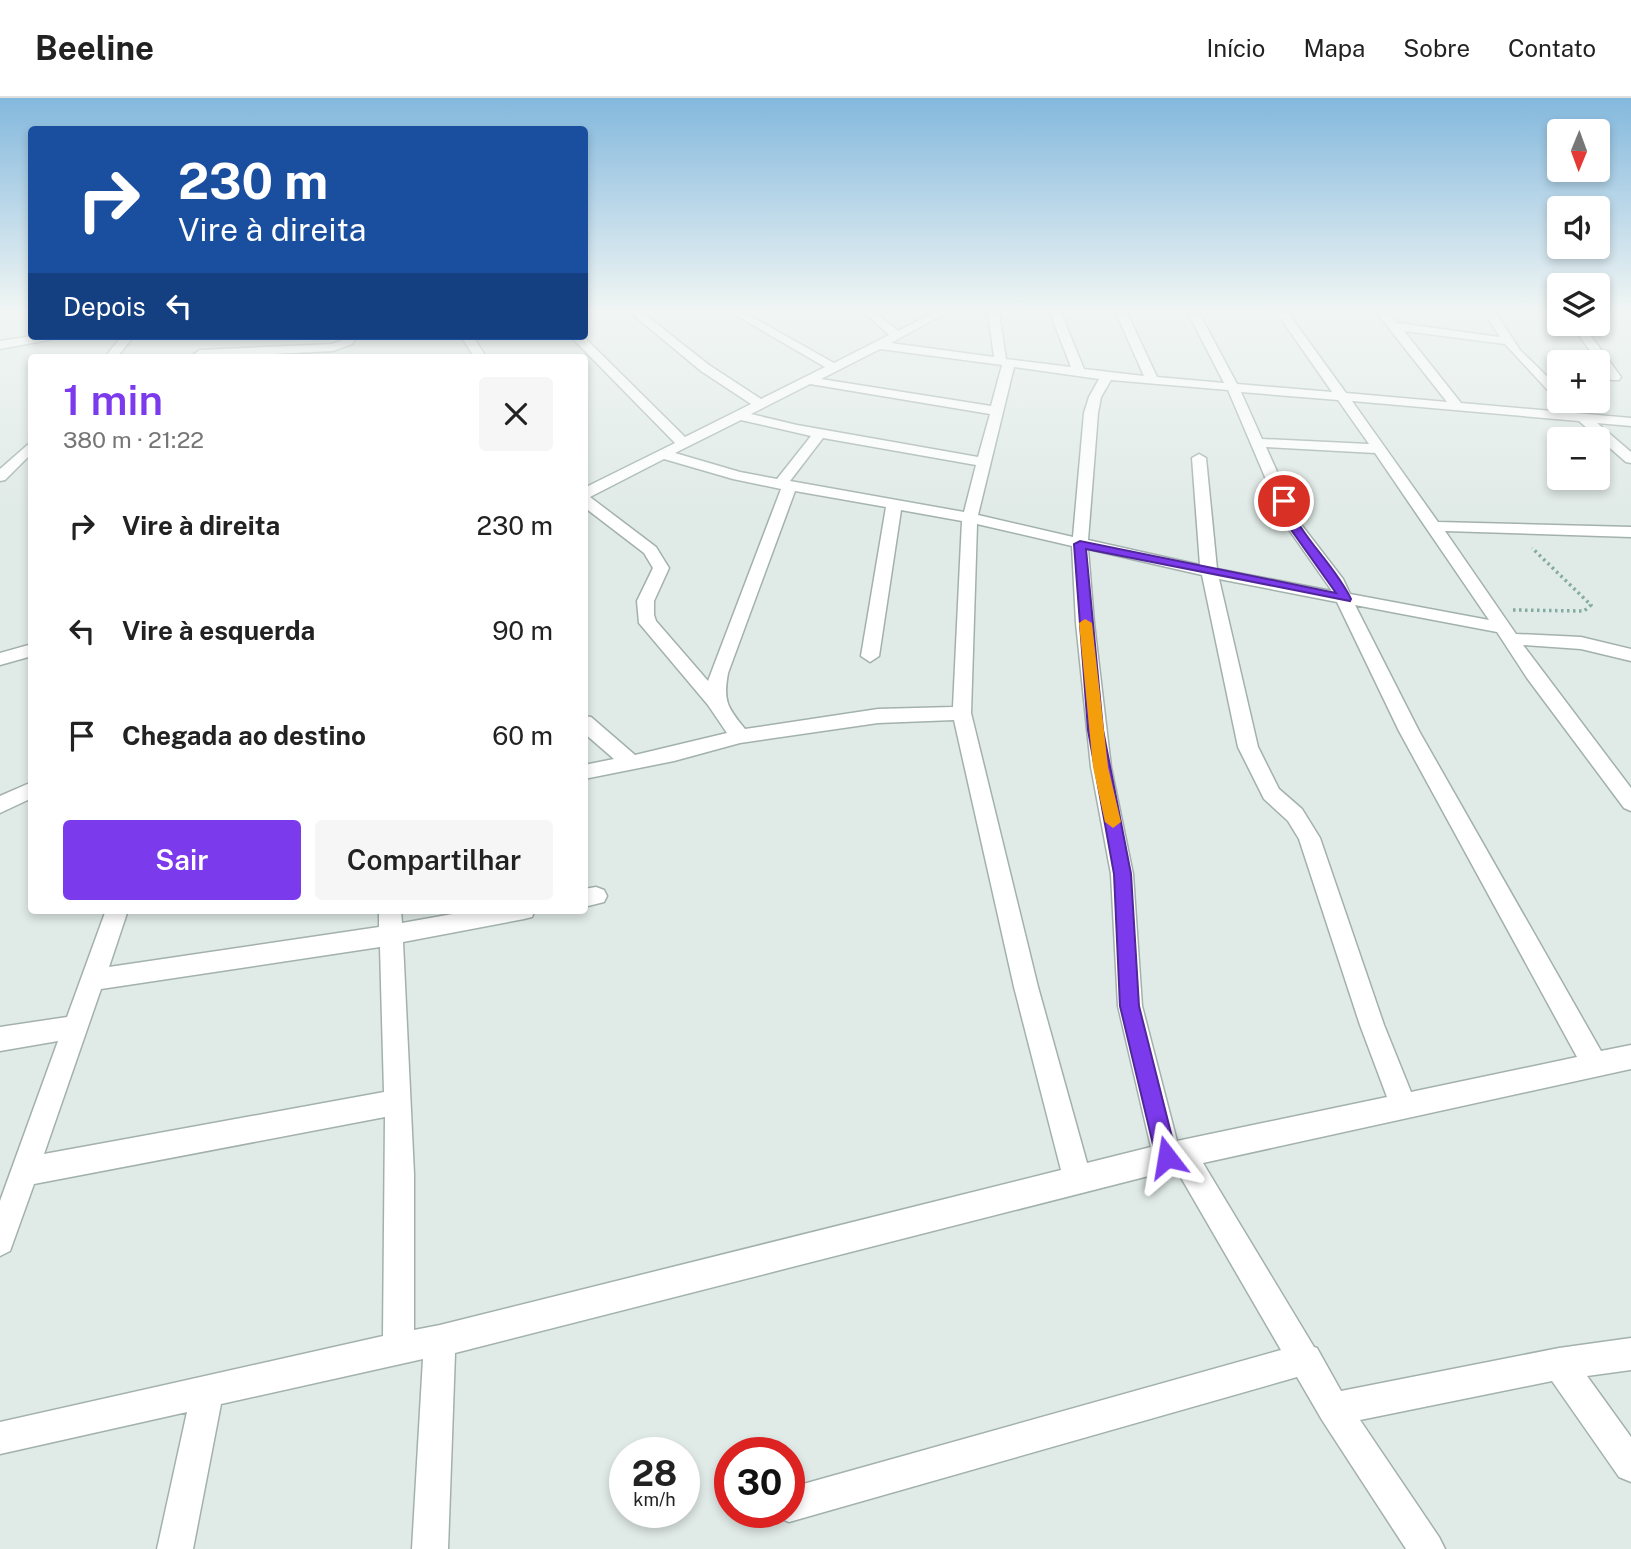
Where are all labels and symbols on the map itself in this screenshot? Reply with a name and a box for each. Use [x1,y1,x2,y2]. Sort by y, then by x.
north arrow [1547,119,1610,182]
pin [1254,471,1314,531]
position arrow [1130,1120,1204,1194]
speed limit sign: 30 [714,1437,805,1528]

